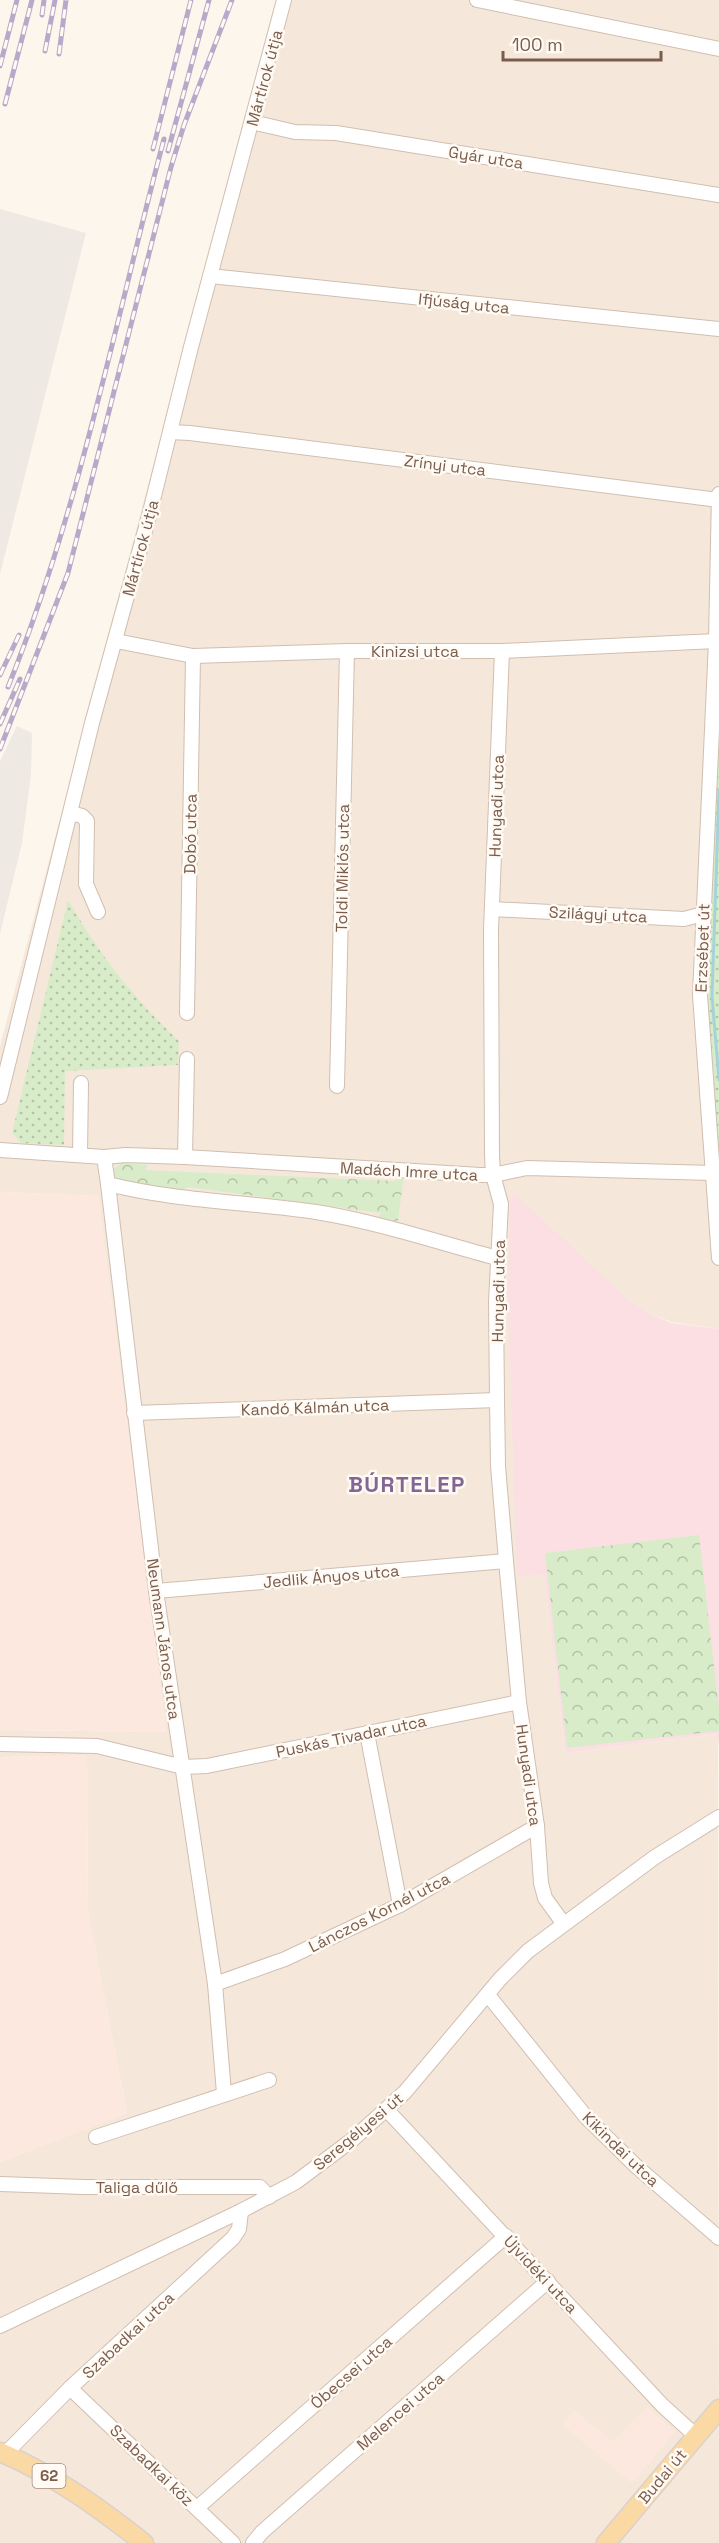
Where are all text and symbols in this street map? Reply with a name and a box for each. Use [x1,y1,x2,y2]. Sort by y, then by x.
scale bar [503,24,660,62]
street label: Mártírok útja [242,28,287,129]
text: 100 m [512,33,563,56]
street label: Gyár utca [447,141,525,174]
street label: Ifjúság utca [417,288,511,319]
street label: Zrínyi utca [403,450,487,481]
street label: Mártírok útja [118,498,163,599]
street label: Kinizsi utca [371,641,459,662]
street label: Hunyadi utca [484,754,509,858]
street label: Dobó utca [179,794,202,874]
street label: Toldi Miklós utca [331,804,354,932]
street label: Szilágyi utca [548,901,648,928]
street label: Erzsébet út [690,903,715,993]
street label: Madách Imre utca [339,1157,479,1186]
street label: Hunyadi utca [487,1239,510,1343]
street label: Kandó Kálmán utca [240,1394,390,1421]
district label: BÚRTELEP [348,1470,466,1498]
street label: Neumann János utca [142,1557,185,1721]
street label: Jedlik Ányos utca [262,1560,400,1593]
street label: Puskás Tivadar utca [274,1710,428,1763]
street label: Hunyadi utca [511,1723,546,1827]
street label: Lánczos Kornél utca [305,1868,453,1957]
street label: Seregélyesi út [309,2088,408,2175]
street label: Kikindai utca [578,2107,664,2191]
street label: Taliga dűlő [96,2177,178,2198]
street label: Újvidéki utca [499,2231,582,2318]
street label: Szabadkai utca [78,2287,179,2383]
street label: Óbecsei utca [306,2331,397,2414]
street label: Melencei utca [352,2368,448,2455]
street label: Szabadkai köz [105,2420,198,2511]
street label: Budai út [633,2445,691,2508]
road number: 62 [32,2464,66,2488]

